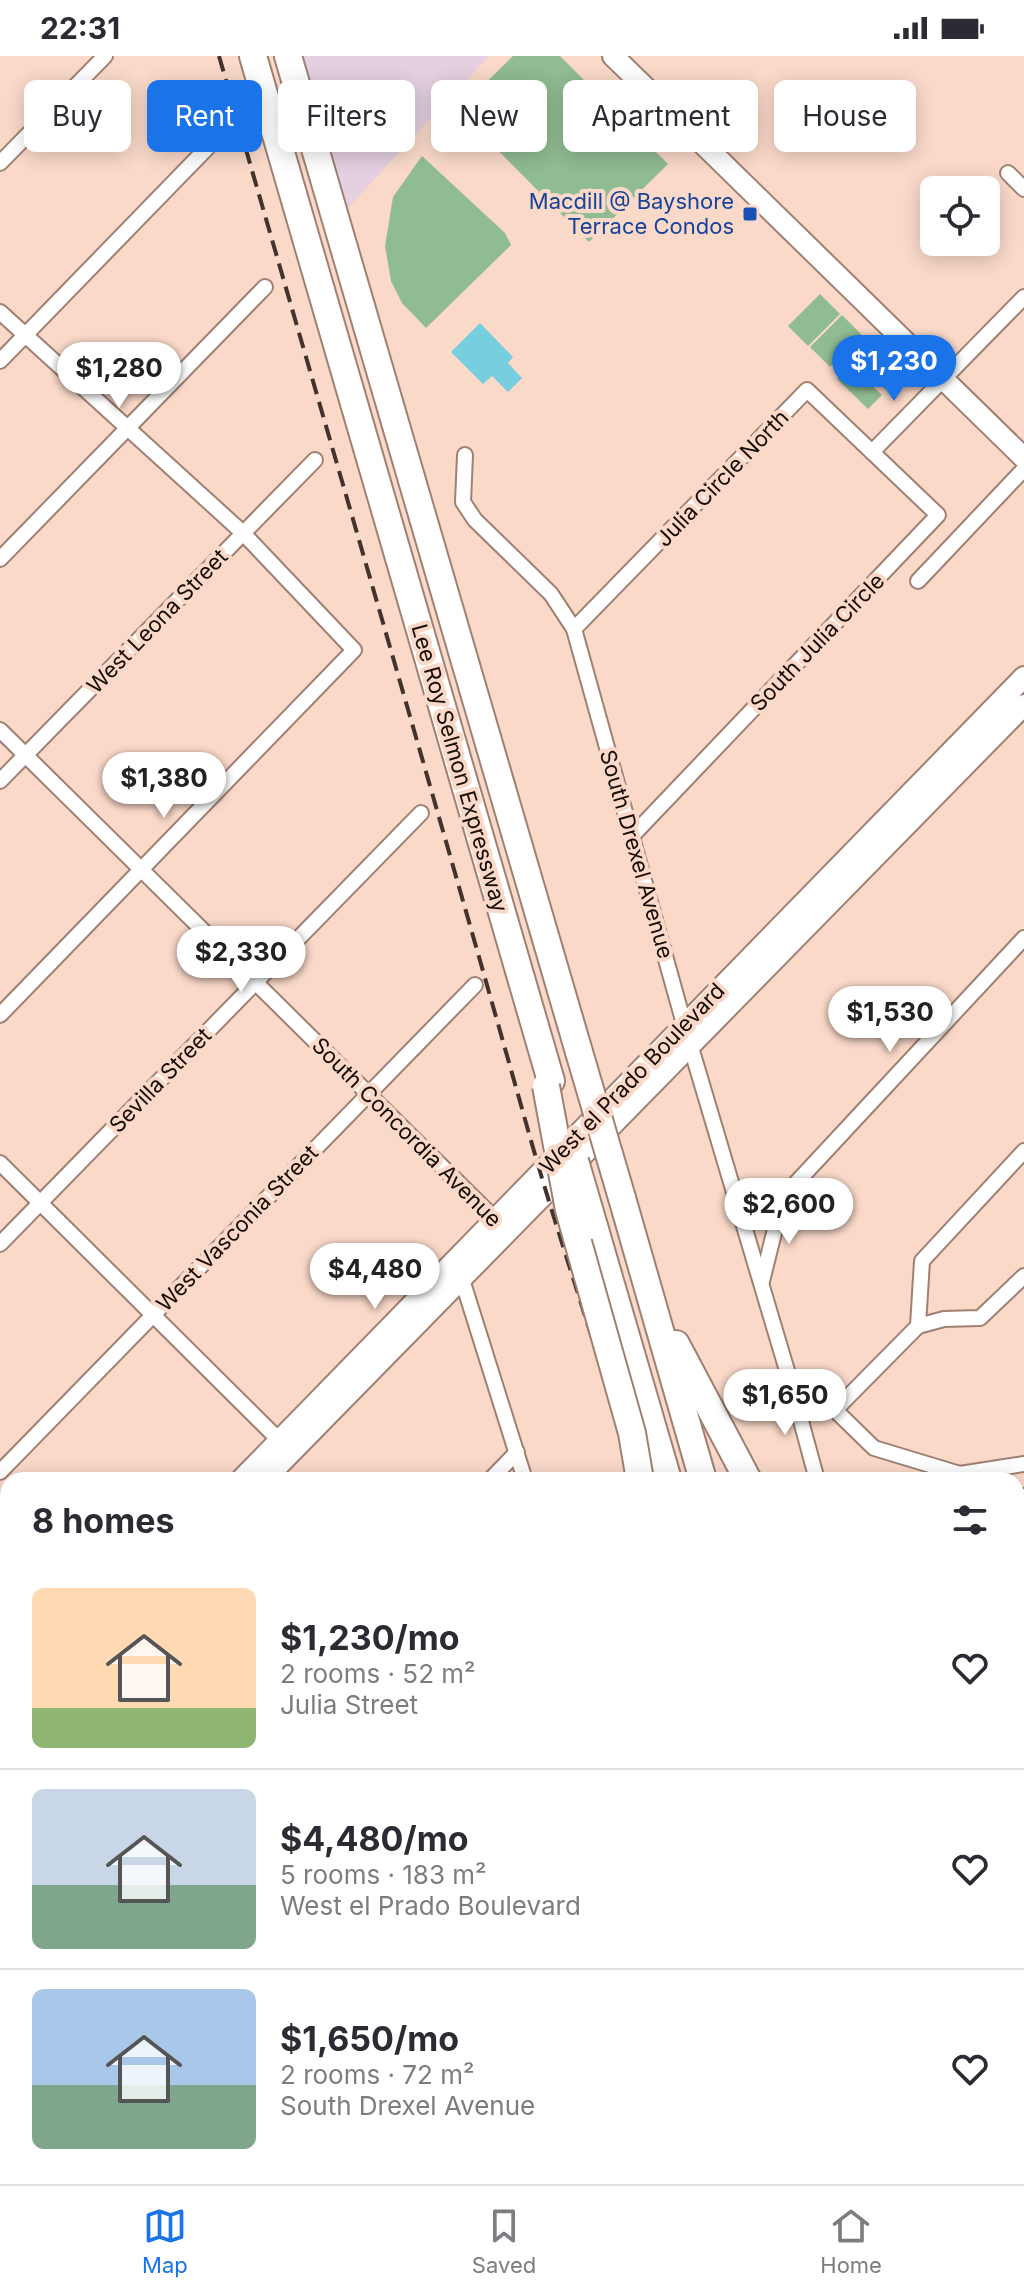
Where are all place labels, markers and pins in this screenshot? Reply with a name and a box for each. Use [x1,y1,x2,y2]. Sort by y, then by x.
place label: Macdill @ Bayshore Terrace Condos [529,188,734,239]
marker: Macdill @ Bayshore Terrace Condos [741,205,759,223]
pin: $1,230 [829,335,959,403]
pin: $1,280 [54,342,184,410]
pin: $1,380 [99,752,229,820]
pin: $2,330 [176,926,306,994]
pin: $1,530 [825,986,955,1054]
pin: $2,600 [724,1178,854,1246]
pin: $4,480 [310,1243,440,1311]
pin: $1,650 [720,1369,850,1437]

